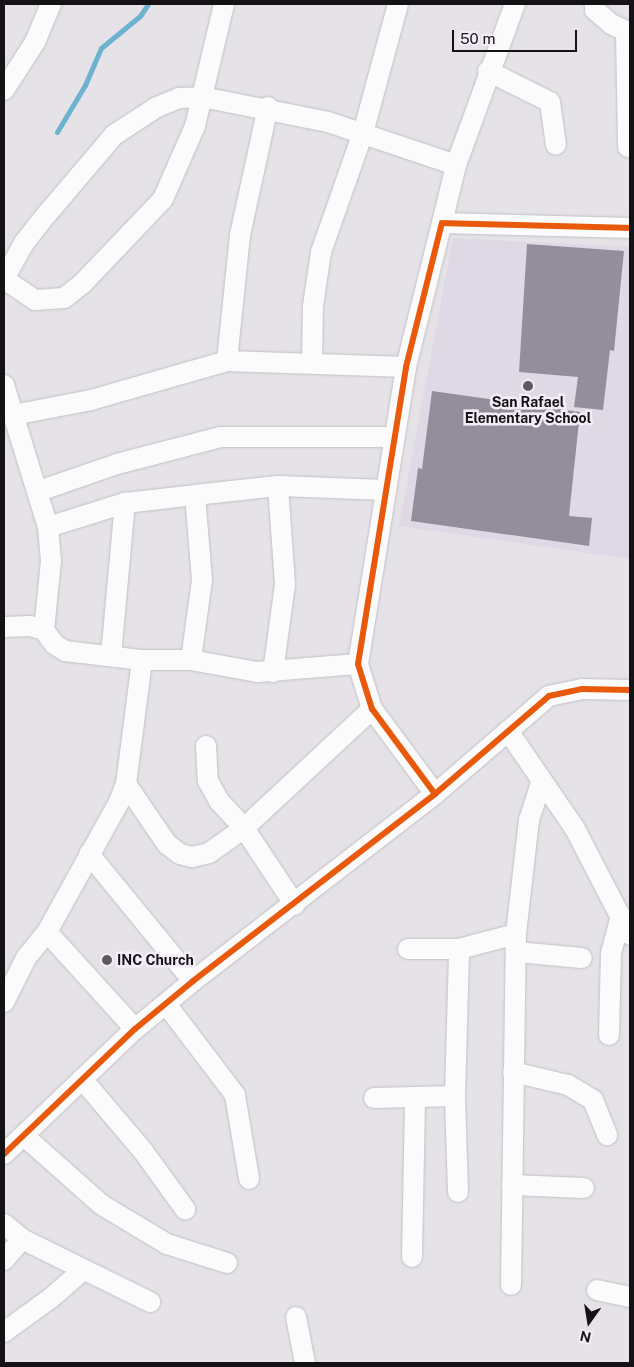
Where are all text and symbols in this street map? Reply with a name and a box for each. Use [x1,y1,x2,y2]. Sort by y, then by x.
scale bar [454,20,579,52]
text: 50 m [460,30,495,47]
marker: San Rafael Elementary School [522,380,534,392]
place label: San Rafael Elementary School [465,394,591,427]
place label: INC Church [117,952,194,968]
marker: INC Church [101,954,113,966]
north arrow [564,1297,614,1347]
text: N [578,1328,593,1346]

